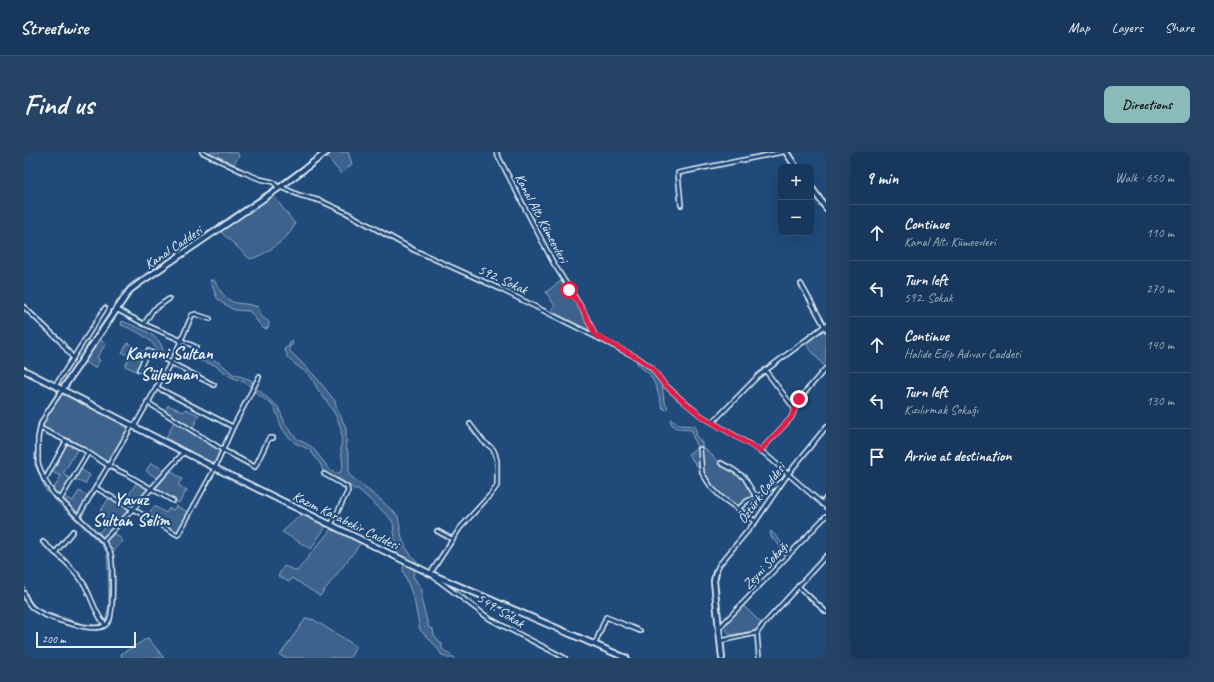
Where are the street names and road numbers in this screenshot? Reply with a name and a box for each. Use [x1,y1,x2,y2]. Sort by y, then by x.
street label: Kanal Altı Kümeevleri [511,171,573,268]
street label: Kanal Caddesi [141,221,207,273]
street label: 592. Sokak [475,261,531,299]
street label: Öztürk Caddesi [734,458,790,527]
street label: Kazım Karabekir Caddesi [290,487,404,555]
street label: Zeyni Sokağı [739,537,793,593]
street label: 549. Sokak [474,589,528,632]

